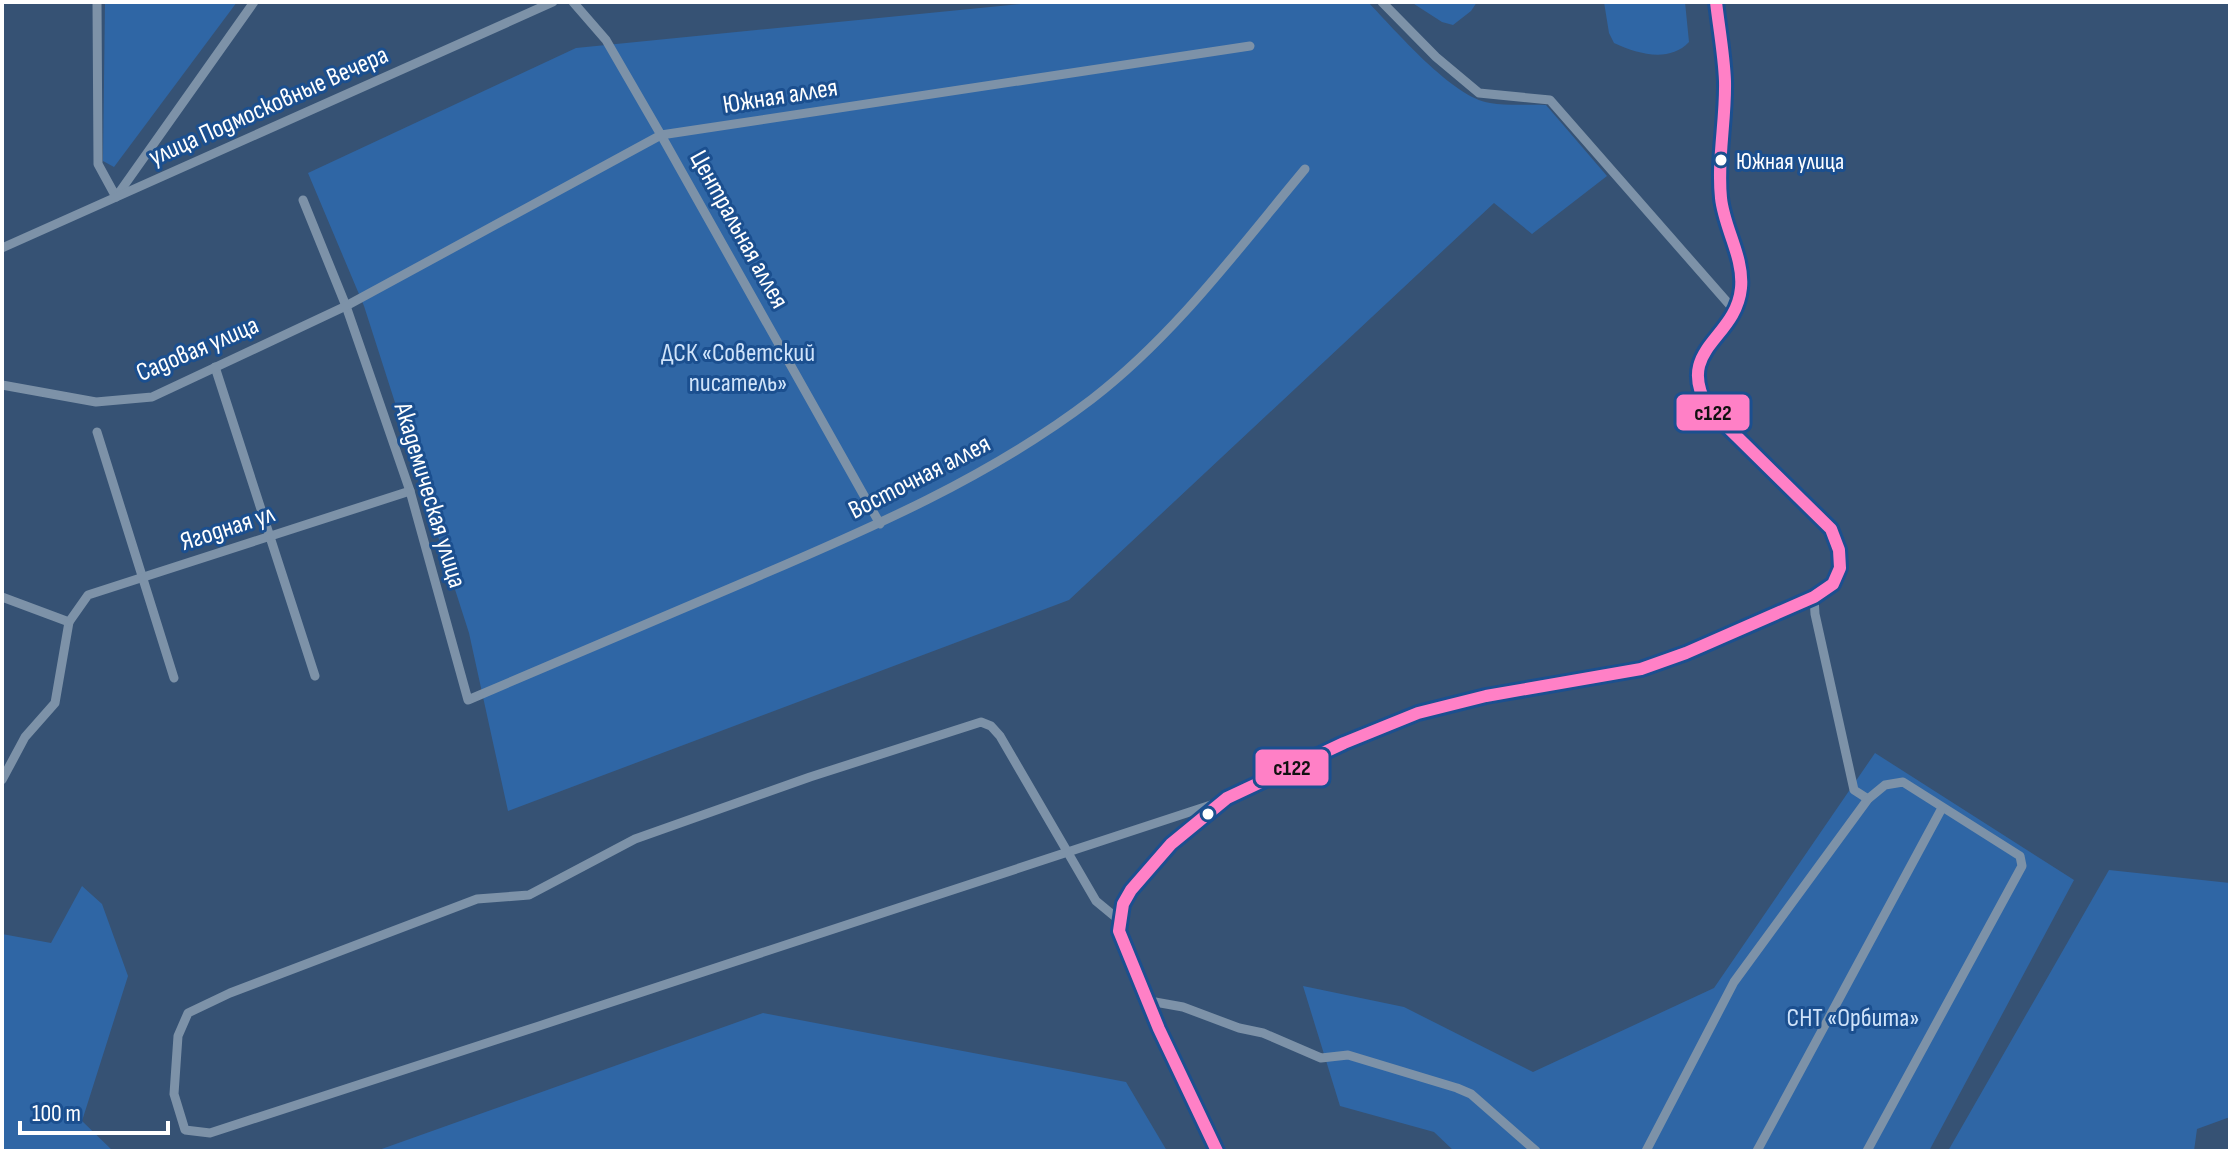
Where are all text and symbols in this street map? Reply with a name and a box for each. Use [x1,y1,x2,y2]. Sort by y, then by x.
street label: улица Подмосковные Вечера [144,40,393,173]
street label: Южная аллея [721,72,840,121]
street label: Центральная аллея [683,145,795,314]
place label: Южная улица [1736,147,1844,176]
marker: Южная улица [1713,152,1729,168]
street label: Садовая улица [132,310,263,389]
park label: ДСК «Советский писатель» [661,338,815,399]
line badge: с122 [1675,393,1751,432]
street label: Академическая улица [386,398,472,592]
text: с122 [1694,400,1732,427]
street label: Восточная аллея [844,428,996,526]
street label: Ягодная ул [176,498,279,558]
line badge: с122 [1254,748,1330,787]
text: с122 [1273,755,1311,782]
unlabelled marker [1200,806,1216,822]
park label: СНТ «Орбита» [1787,1003,1919,1034]
scale bar [20,1085,168,1135]
text: 100 m [32,1099,81,1128]

